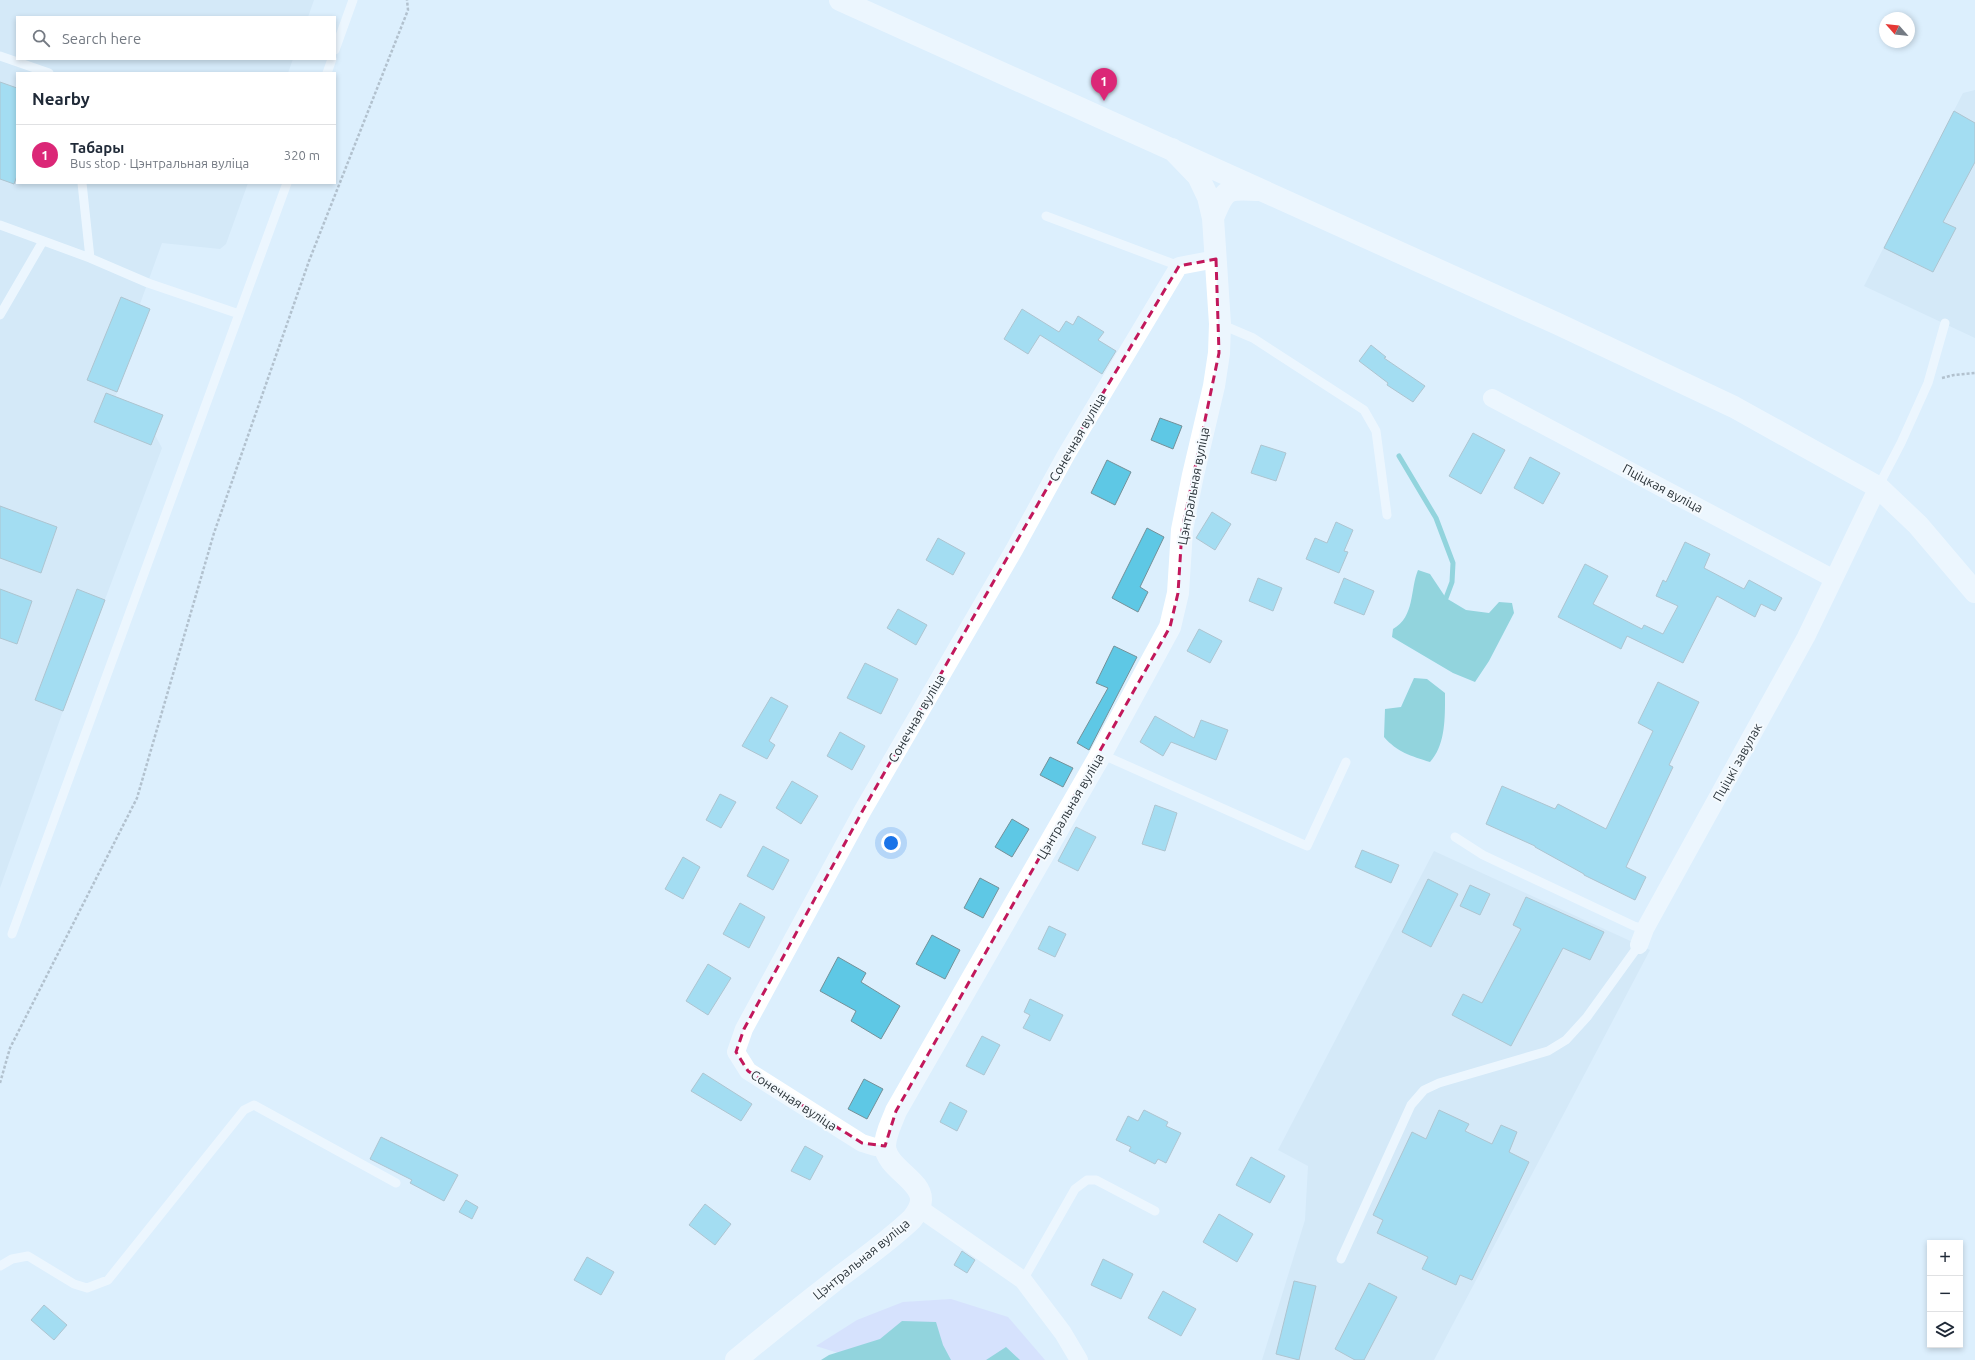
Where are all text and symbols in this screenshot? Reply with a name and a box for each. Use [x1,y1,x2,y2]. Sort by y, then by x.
north arrow [1879,12,1915,48]
search box [16,16,336,60]
icon: search [30,27,52,49]
text: Search here [62,30,141,47]
pin: 1 [1091,68,1117,101]
text: Nearby [32,89,90,108]
text: Табары [70,139,124,156]
text: 1 [41,148,49,162]
text: 320 m [284,148,320,162]
text: Bus stop · Цэнтральная вуліца [70,156,249,170]
street label: Сонечная вуліца [1046,390,1108,484]
street label: Цэнтральная вуліца [1175,426,1211,546]
street label: Пціцкая вуліца [1621,461,1705,515]
street label: Сонечная вуліца [885,671,947,765]
street label: Пціцкі завулак [1710,720,1764,804]
street label: Цэнтральная вуліца [1034,751,1106,861]
your location [881,833,901,853]
street label: Сонечная вуліца [748,1067,840,1133]
street label: Цэнтральная вуліца [810,1216,912,1302]
map controls [1927,1240,1963,1348]
button: + [1927,1240,1963,1276]
button: − [1927,1276,1963,1312]
button: layers [1927,1312,1963,1348]

